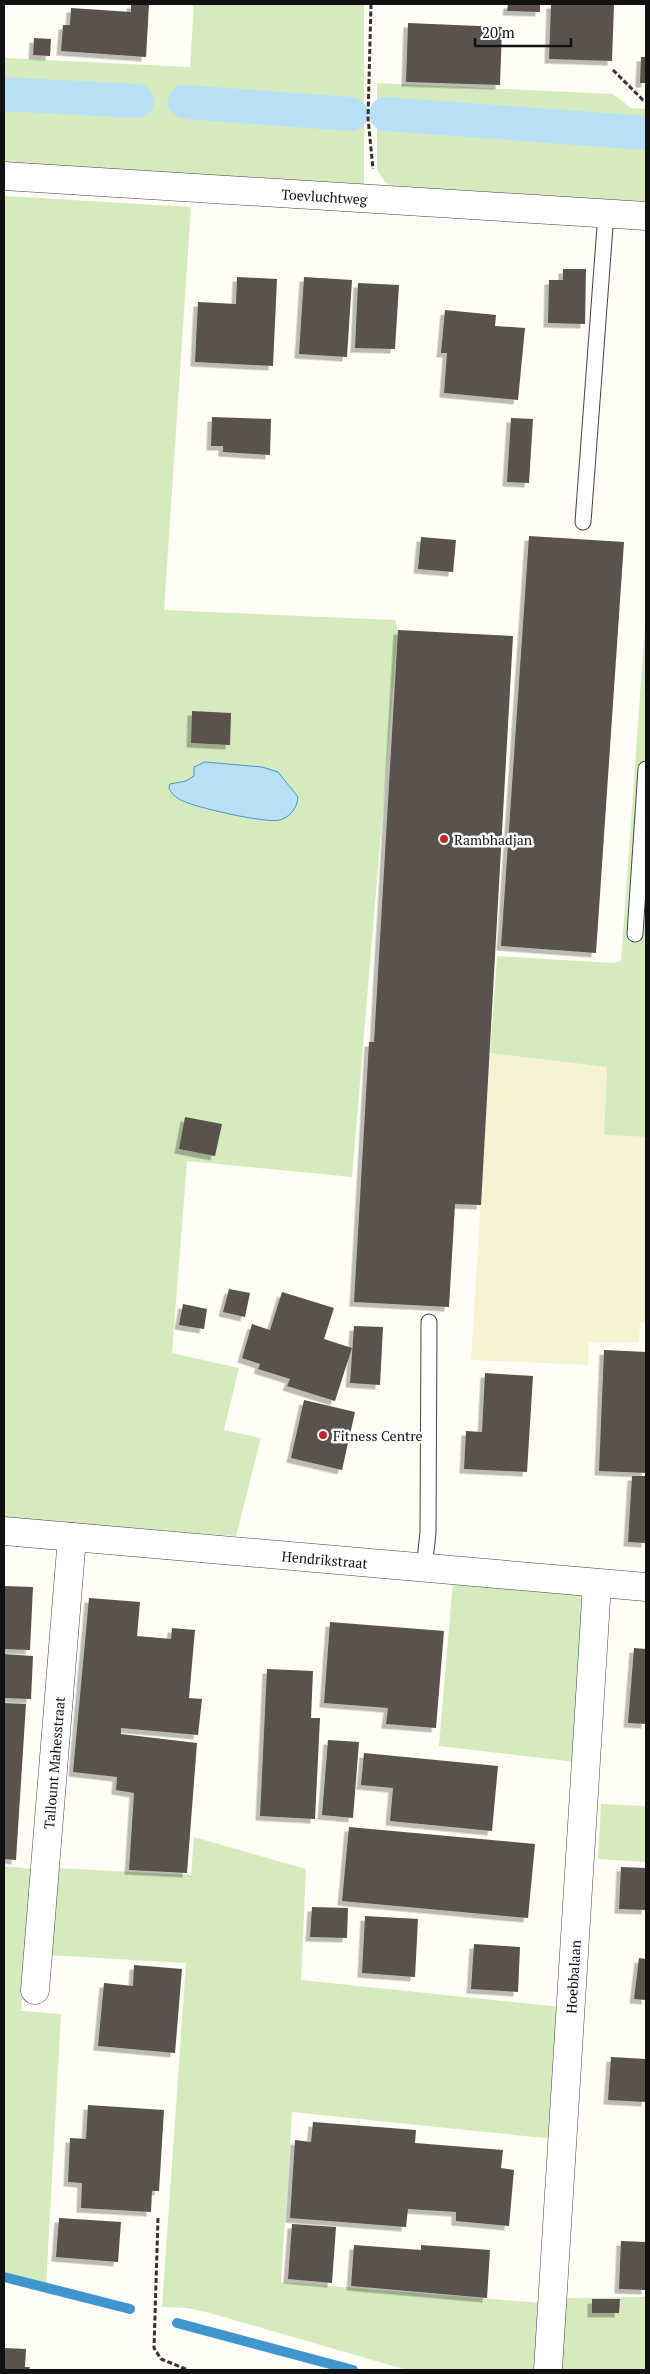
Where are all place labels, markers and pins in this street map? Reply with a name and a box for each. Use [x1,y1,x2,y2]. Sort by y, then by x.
place label: Rambhadjan [454,830,533,849]
marker: Rambhadjan [438,833,450,845]
place label: Fitness Centre [333,1426,423,1445]
marker: Fitness Centre [317,1429,329,1441]

